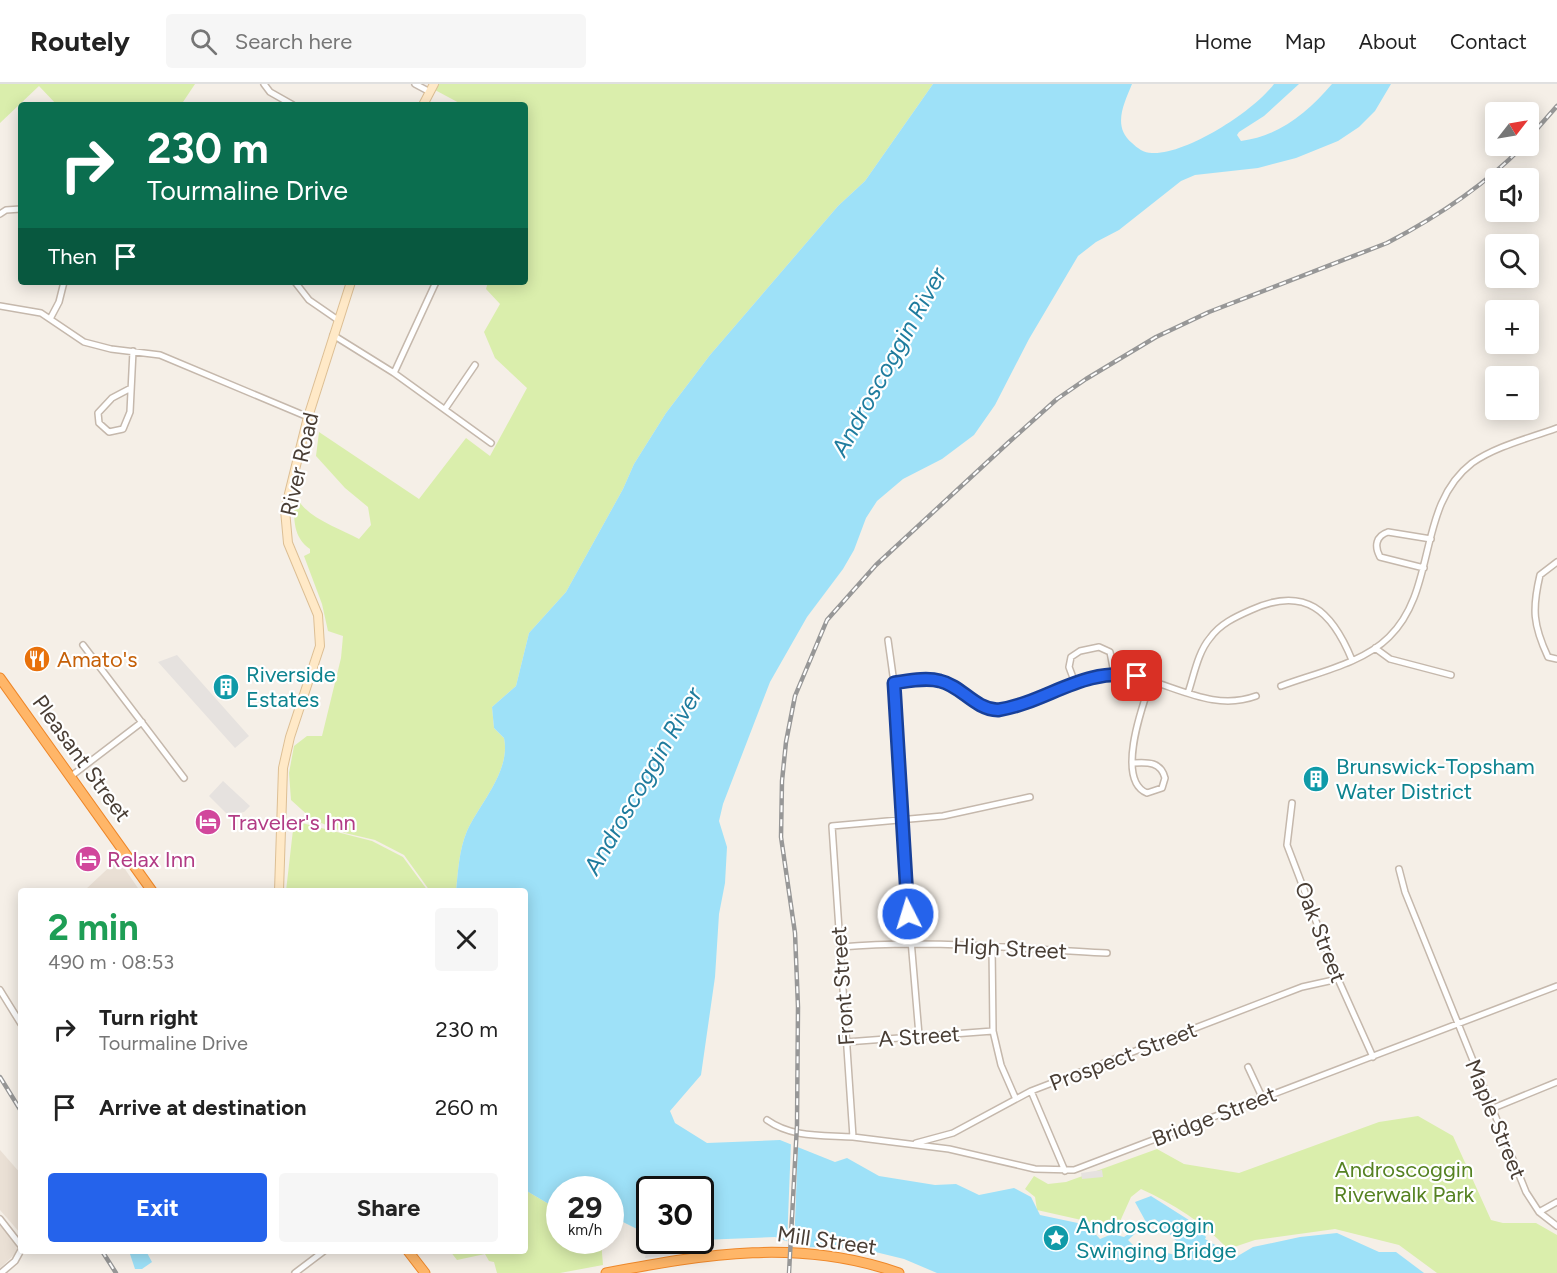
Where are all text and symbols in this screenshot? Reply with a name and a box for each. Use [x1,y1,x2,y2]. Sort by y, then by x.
search box [166,14,586,68]
text: Routely [30,24,130,58]
icon: search [187,25,220,58]
text: Search here [235,28,352,55]
text: Home [1195,29,1252,54]
text: Map [1285,29,1326,54]
text: About [1359,29,1417,54]
text: Contact [1450,29,1527,54]
north arrow [1485,102,1539,156]
map controls [1485,102,1539,420]
text: 230 m [147,123,269,174]
icon: right [48,126,126,204]
button: sound [1485,168,1539,222]
text: Tourmaline Drive [147,174,348,207]
button: search [1485,234,1539,288]
icon: arrive [109,240,142,273]
text: Then [48,243,97,270]
water label: Androscoggin River [824,262,953,462]
button: + [1485,300,1539,354]
button: − [1485,366,1539,420]
street label: River Road [274,410,325,519]
restaurant icon: Amato's [22,644,52,674]
place label: Amato's [57,646,138,673]
pin [1111,650,1162,701]
icon: arrive [1120,659,1153,692]
place label: Riverside Estates [246,661,336,713]
building icon: Riverside Estates [211,672,241,702]
water label: Androscoggin River [577,681,708,880]
street label: Pleasant Street [27,690,137,827]
place label: Brunswick-Topsham Water District [1336,753,1535,805]
building icon: Brunswick-Topsham Water District [1301,764,1331,794]
hotel icon: Traveler's Inn [193,807,223,837]
place label: Traveler's Inn [228,809,356,836]
hotel icon: Relax Inn [73,844,103,874]
place label: Relax Inn [107,846,195,873]
street label: Oak Street [1289,878,1352,986]
position arrow [876,882,940,946]
text: 2 min [48,906,139,949]
button: close [435,908,498,971]
street label: Front Street [825,925,860,1047]
street label: High Street [952,932,1068,965]
text: 490 m · 08:53 [48,950,174,974]
text: Turn right [99,1004,198,1031]
icon: right [48,1013,81,1046]
text: 230 m [435,1016,498,1043]
street label: Prospect Street [1046,1016,1201,1097]
street label: A Street [877,1020,961,1053]
text: Tourmaline Drive [99,1031,248,1055]
street label: Maple Street [1459,1055,1532,1183]
street label: Bridge Street [1148,1080,1280,1153]
icon: arrive [48,1091,81,1124]
text: Arrive at destination [99,1094,307,1121]
text: 260 m [435,1094,498,1121]
park label: Androscoggin Riverwalk Park [1334,1156,1475,1208]
button: Exit [48,1173,267,1242]
button: Share [279,1173,498,1242]
speed limit sign: 30 [636,1176,714,1254]
text: 29 [568,1189,602,1226]
place label: Androscoggin Swinging Bridge [1076,1212,1237,1264]
street label: Mill Street [775,1220,879,1261]
text: km/h [568,1221,602,1239]
place icon: Androscoggin Swinging Bridge [1041,1223,1071,1253]

